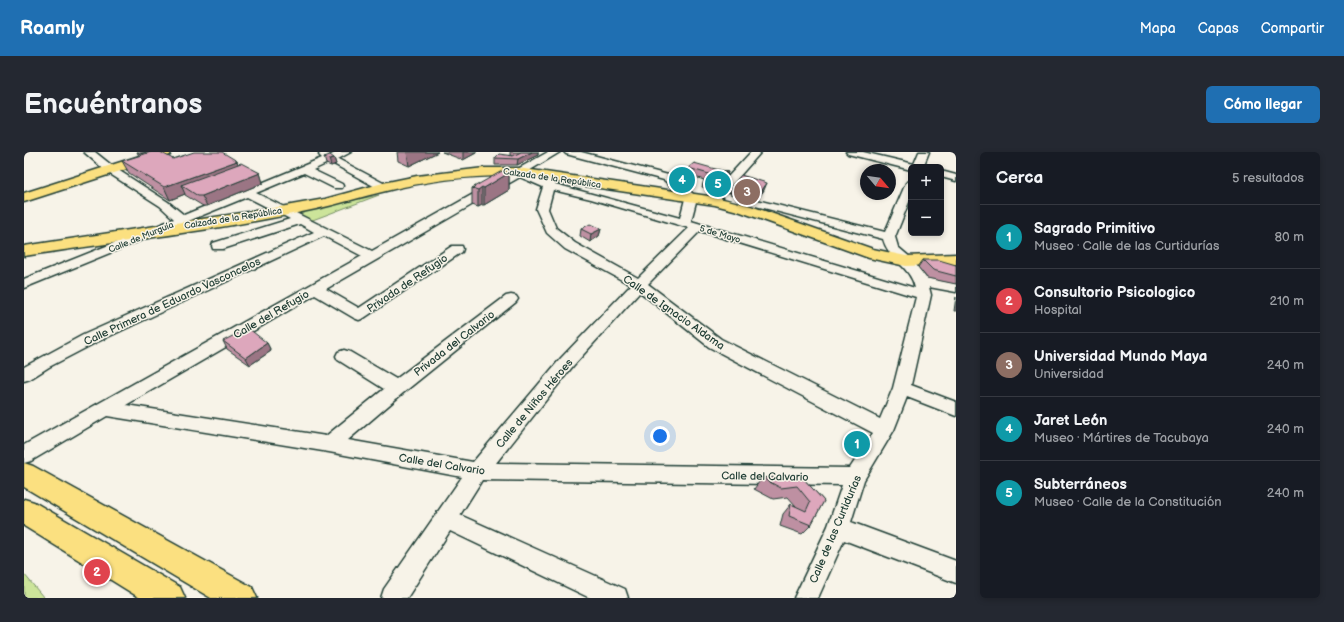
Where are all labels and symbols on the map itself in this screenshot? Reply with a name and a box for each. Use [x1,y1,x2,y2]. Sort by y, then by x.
north arrow [860,164,896,200]
pin: 4 [669,165,695,195]
street label: Calzada de la República [502,166,602,191]
pin: 5 [705,169,731,199]
pin: 3 [734,177,760,207]
street label: Calzada de la República [183,205,283,232]
street label: Calle de Murguía [107,219,175,256]
street label: 5 de Mayo [698,223,742,246]
street label: Privada de Refugio [364,252,450,315]
street label: Calle Primera de Eduardo Vasconcelos [82,254,263,348]
street label: Calle de Ignacio Aldama [620,272,727,352]
street label: Calle del Refugio [231,287,312,341]
street label: Privada del Calvario [411,308,497,379]
street label: Calle de Niños Héroes [493,356,576,451]
your location [650,426,670,446]
pin: 1 [844,429,870,459]
street label: Calle del Calvario [398,451,486,478]
street label: Calle del Calvario [721,469,809,484]
street label: Calle de las Curtidurías [807,473,864,585]
pin: 2 [84,557,110,587]

